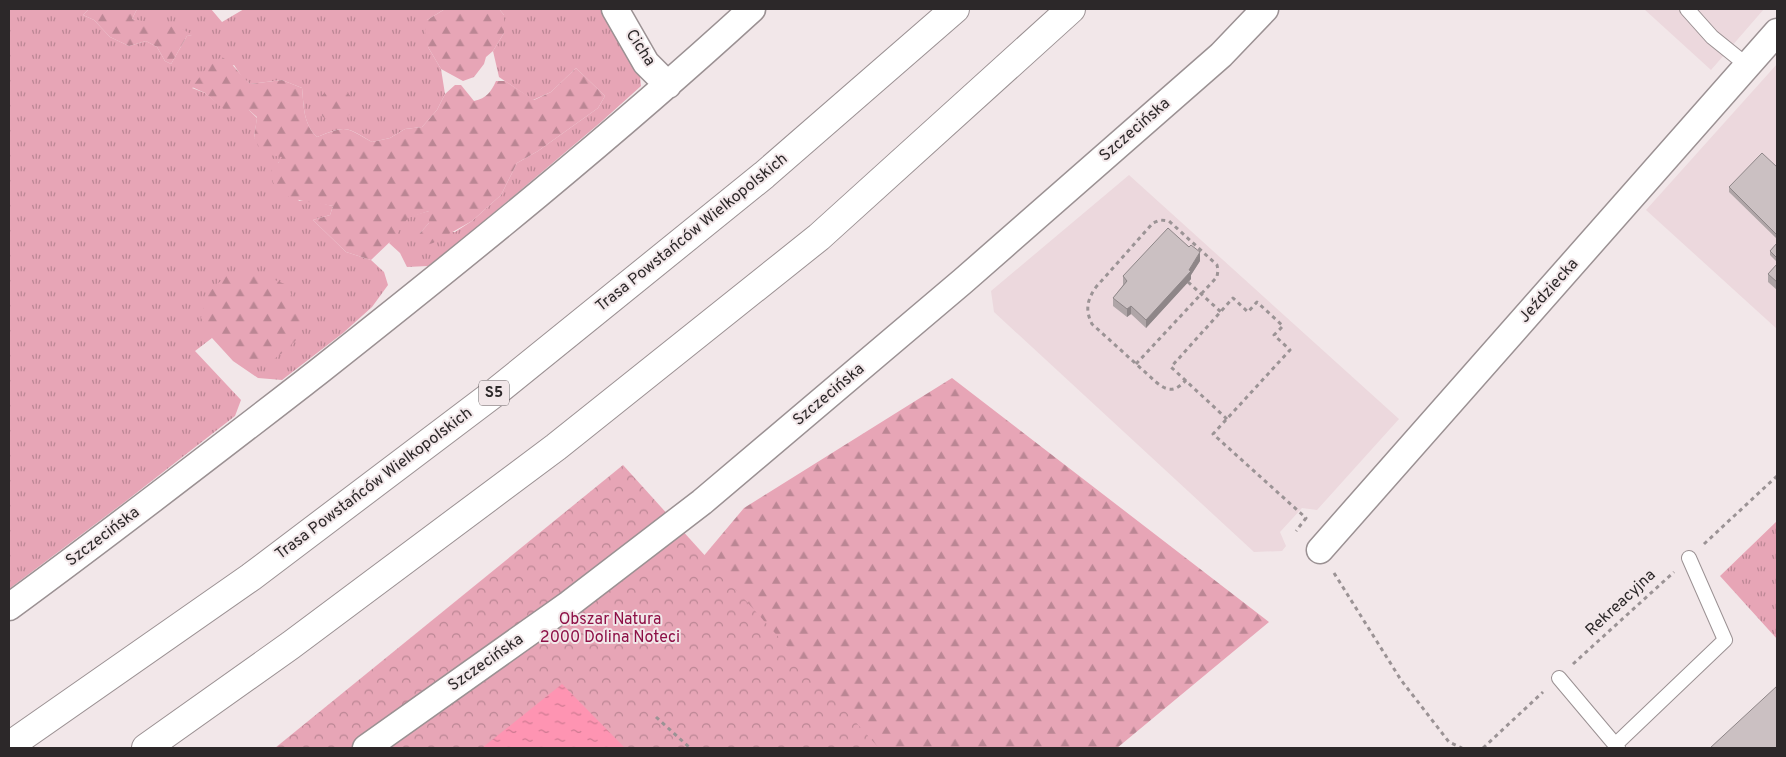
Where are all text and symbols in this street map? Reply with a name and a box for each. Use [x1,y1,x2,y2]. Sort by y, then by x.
street label: Cicha [621,26,659,70]
street label: Szczecińska [1096,94,1174,166]
street label: Trasa Powstańców Wielkopolskich [592,149,792,317]
street label: Jeździecka [1515,255,1583,327]
street label: Szczecińska [789,359,869,431]
road number: S5 [479,380,509,406]
street label: Trasa Powstańców Wielkopolskich [272,403,476,565]
street label: Szczecińska [62,503,144,571]
street label: Rekreacyjna [1582,565,1660,641]
park label: Obszar Natura 2000 Dolina Noteci [540,610,680,648]
street label: Szczecińska [445,630,527,696]

